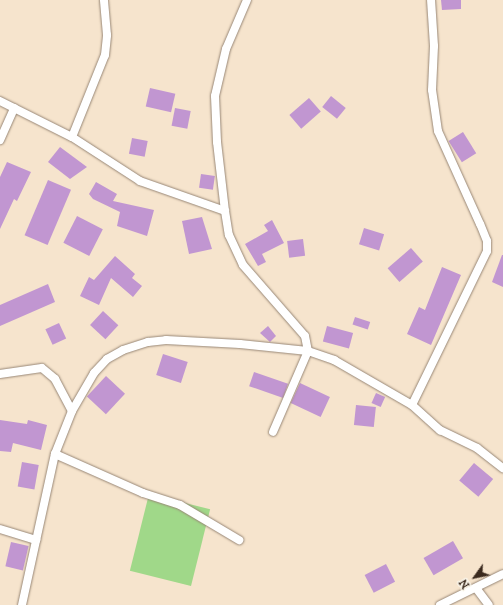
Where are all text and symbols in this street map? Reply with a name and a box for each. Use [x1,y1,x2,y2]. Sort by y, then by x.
north arrow [455,557,495,597]
text: N [457,576,473,591]

